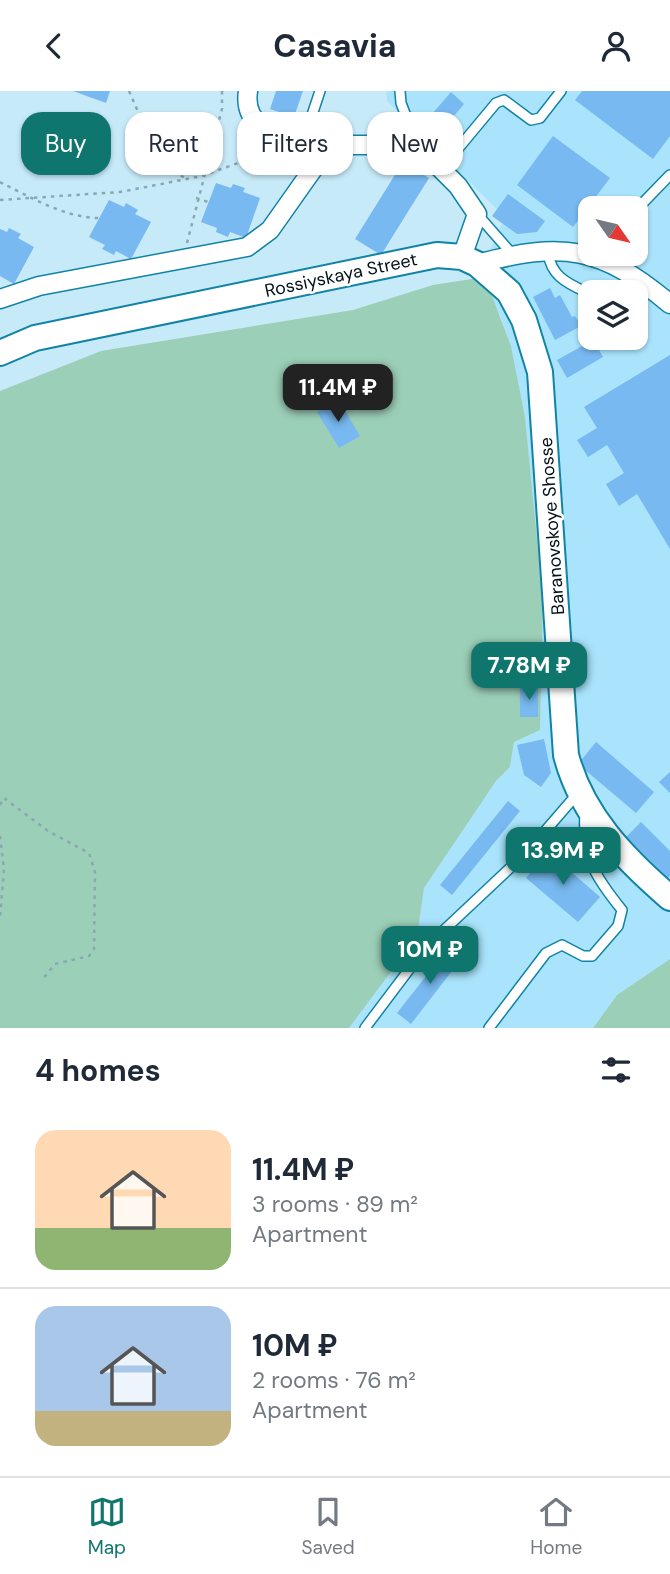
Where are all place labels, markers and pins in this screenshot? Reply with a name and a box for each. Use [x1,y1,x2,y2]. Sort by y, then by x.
pin: 11.4M ₽ [273,365,403,424]
pin: 7.78M ₽ [464,643,594,702]
pin: 13.9M ₽ [498,827,628,887]
pin: 10M ₽ [381,927,479,986]

